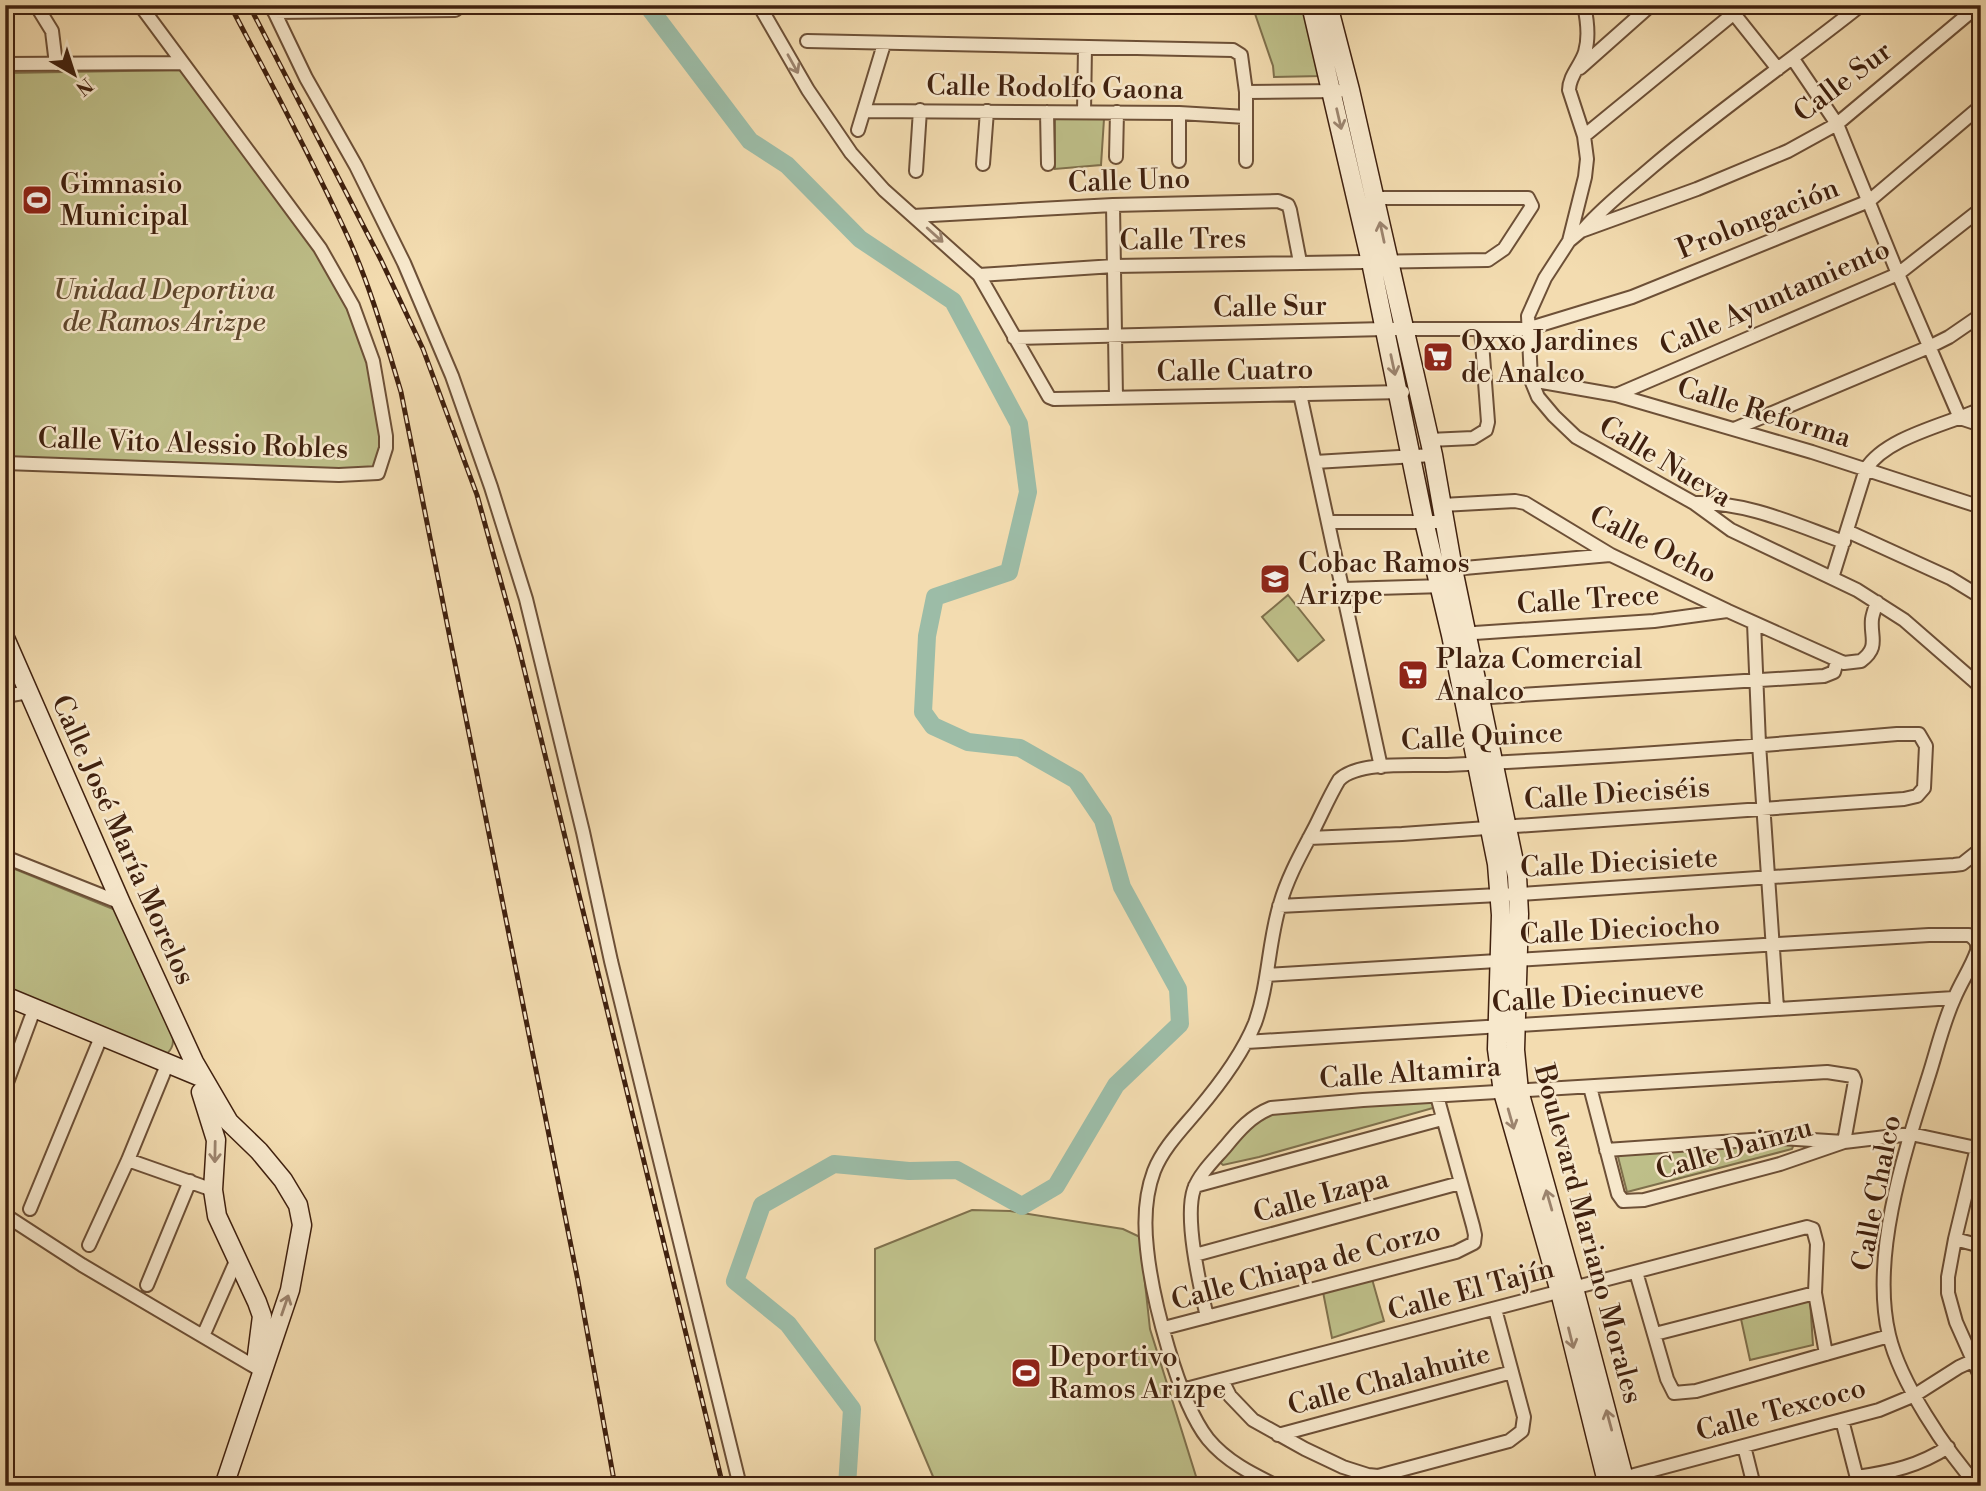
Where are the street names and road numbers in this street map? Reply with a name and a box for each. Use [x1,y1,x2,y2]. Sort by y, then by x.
street label: Calle Sur [1787,34,1899,130]
street label: Calle Rodolfo Gaona [926,68,1185,108]
street label: Calle Uno [1067,161,1191,201]
street label: Prolongación [1672,170,1845,267]
street label: Calle Tres [1119,221,1247,259]
street label: Calle Ayuntamiento [1654,232,1896,364]
street label: Calle Sur [1213,289,1327,325]
street label: Calle Cuatro [1156,352,1314,390]
street label: Calle Reforma [1673,370,1856,456]
street label: Calle Nueva [1592,409,1738,516]
street label: Calle Vito Alessio Robles [37,421,349,467]
street label: Calle Ocho [1584,498,1722,592]
street label: Calle Trece [1516,578,1660,622]
street label: Calle José María Morelos [43,690,203,990]
street label: Calle Quince [1400,715,1564,759]
street label: Calle Dieciséis [1523,770,1711,818]
street label: Calle Diecisiete [1519,840,1719,886]
street label: Calle Dieciocho [1519,907,1721,953]
street label: Calle Diecinueve [1491,971,1705,1021]
street label: Calle Altamira [1318,1049,1503,1097]
street label: Boulevard Mariano Morales [1526,1060,1650,1407]
street label: Calle Dainzu [1652,1110,1816,1188]
street label: Calle Chalco [1845,1112,1909,1274]
street label: Calle Izapa [1250,1161,1393,1231]
street label: Calle Chiapa de Corzo [1167,1213,1445,1319]
street label: Calle El Tajín [1384,1251,1558,1329]
street label: Calle Chalahuite [1284,1336,1494,1424]
street label: Calle Texcoco [1692,1371,1870,1449]

